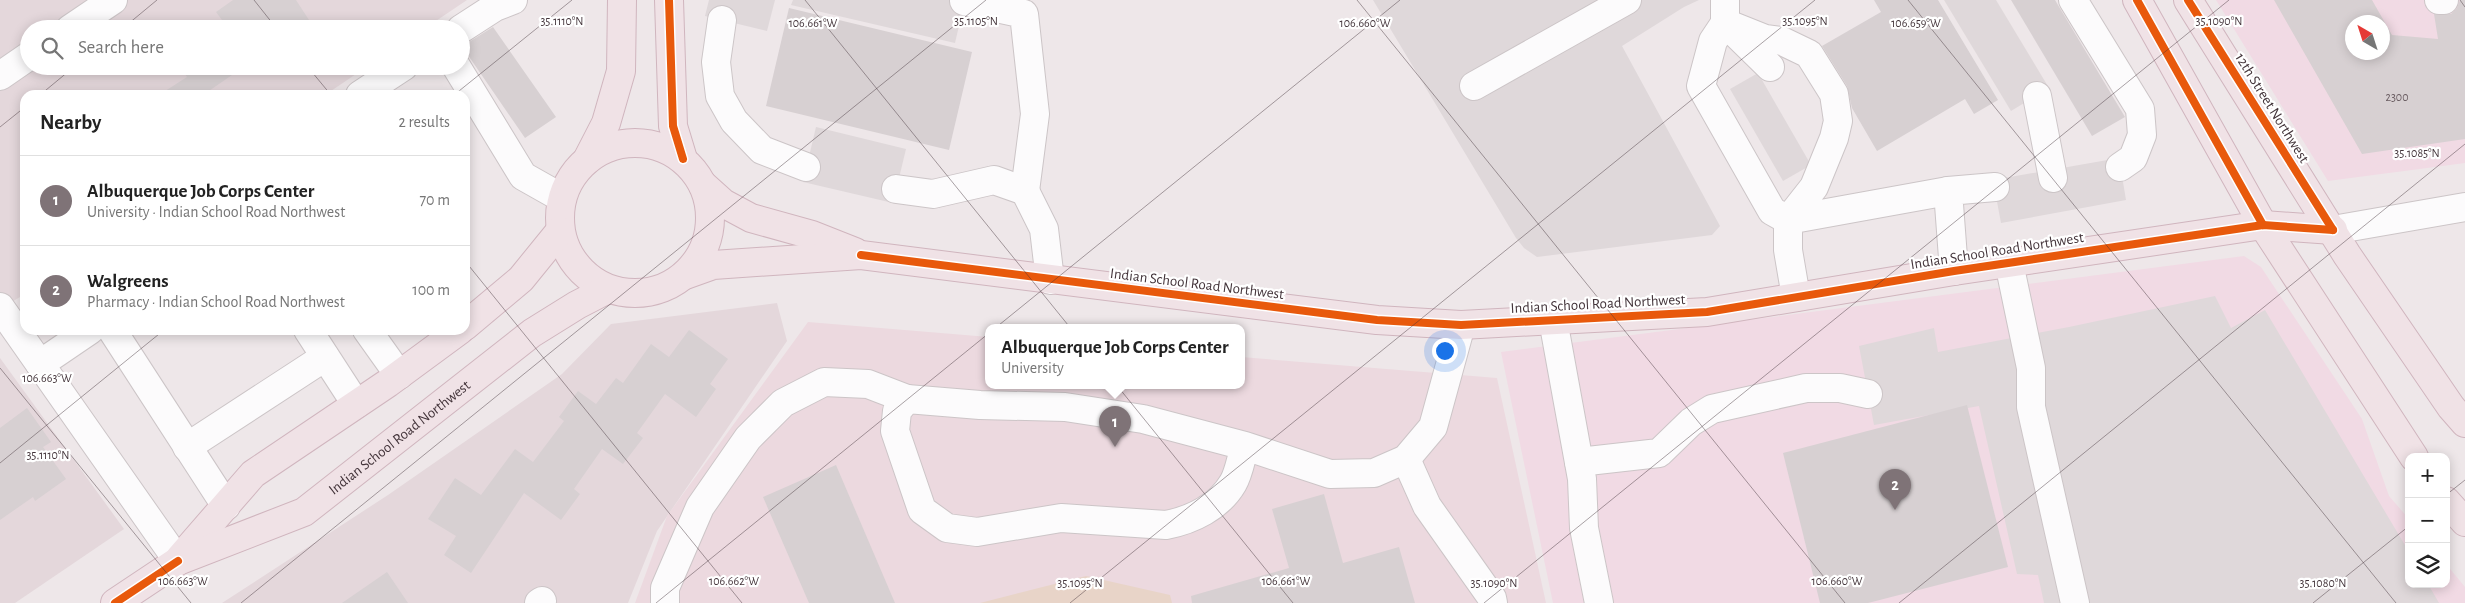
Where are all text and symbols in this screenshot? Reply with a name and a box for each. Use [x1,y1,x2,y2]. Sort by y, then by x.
text: 35.1110°N [540,15,584,27]
text: 35.1105°N [954,15,998,27]
text: 35.1095°N [1782,15,1828,27]
text: 35.1090°N [2196,15,2242,27]
north arrow [2345,15,2390,60]
text: 106.661°W [789,17,838,29]
text: 106.660°W [1340,17,1391,29]
text: 106.659°W [1891,17,1941,29]
search box [20,20,470,75]
icon: search [38,34,66,62]
text: Search here [78,38,164,57]
street label: 12th Street Northwest [2232,50,2312,166]
house number: 2300 [2385,91,2409,103]
text: Nearby [40,112,101,133]
text: 2 results [398,114,450,130]
text: 35.1085°N [2394,147,2440,159]
text: Albuquerque Job Corps Center [87,182,314,201]
text: 1 [53,192,59,208]
text: 70 m [419,192,450,208]
text: University · Indian School Road Northwest [87,204,345,220]
street label: Indian School Road Northwest [1909,230,2085,272]
street label: Indian School Road Northwest [1109,266,1285,302]
text: Walgreens [87,272,169,291]
text: 2 [52,282,60,298]
text: 100 m [412,282,450,298]
street label: Indian School Road Northwest [1510,292,1686,316]
text: Pharmacy · Indian School Road Northwest [87,294,345,310]
popup [985,324,1245,389]
text: Albuquerque Job Corps Center [1001,338,1229,357]
your location [1432,338,1458,364]
text: University [1001,360,1064,376]
text: 106.663°W [22,372,72,384]
street label: Indian School Road Northwest [326,377,473,497]
pin: 1 [1099,406,1131,447]
text: 35.1110°N [26,449,70,461]
map controls [2405,453,2450,588]
button: + [2405,453,2450,498]
pin: 2 [1879,469,1911,510]
button: − [2405,498,2450,543]
button: layers [2405,543,2450,588]
text: 106.663°W [158,575,208,587]
text: 106.662°W [709,575,759,587]
text: 106.661°W [1262,575,1311,587]
text: 106.660°W [1812,575,1863,587]
text: 35.1095°N [1057,577,1103,589]
text: 35.1090°N [1471,577,1517,589]
text: 35.1080°N [2300,577,2346,589]

